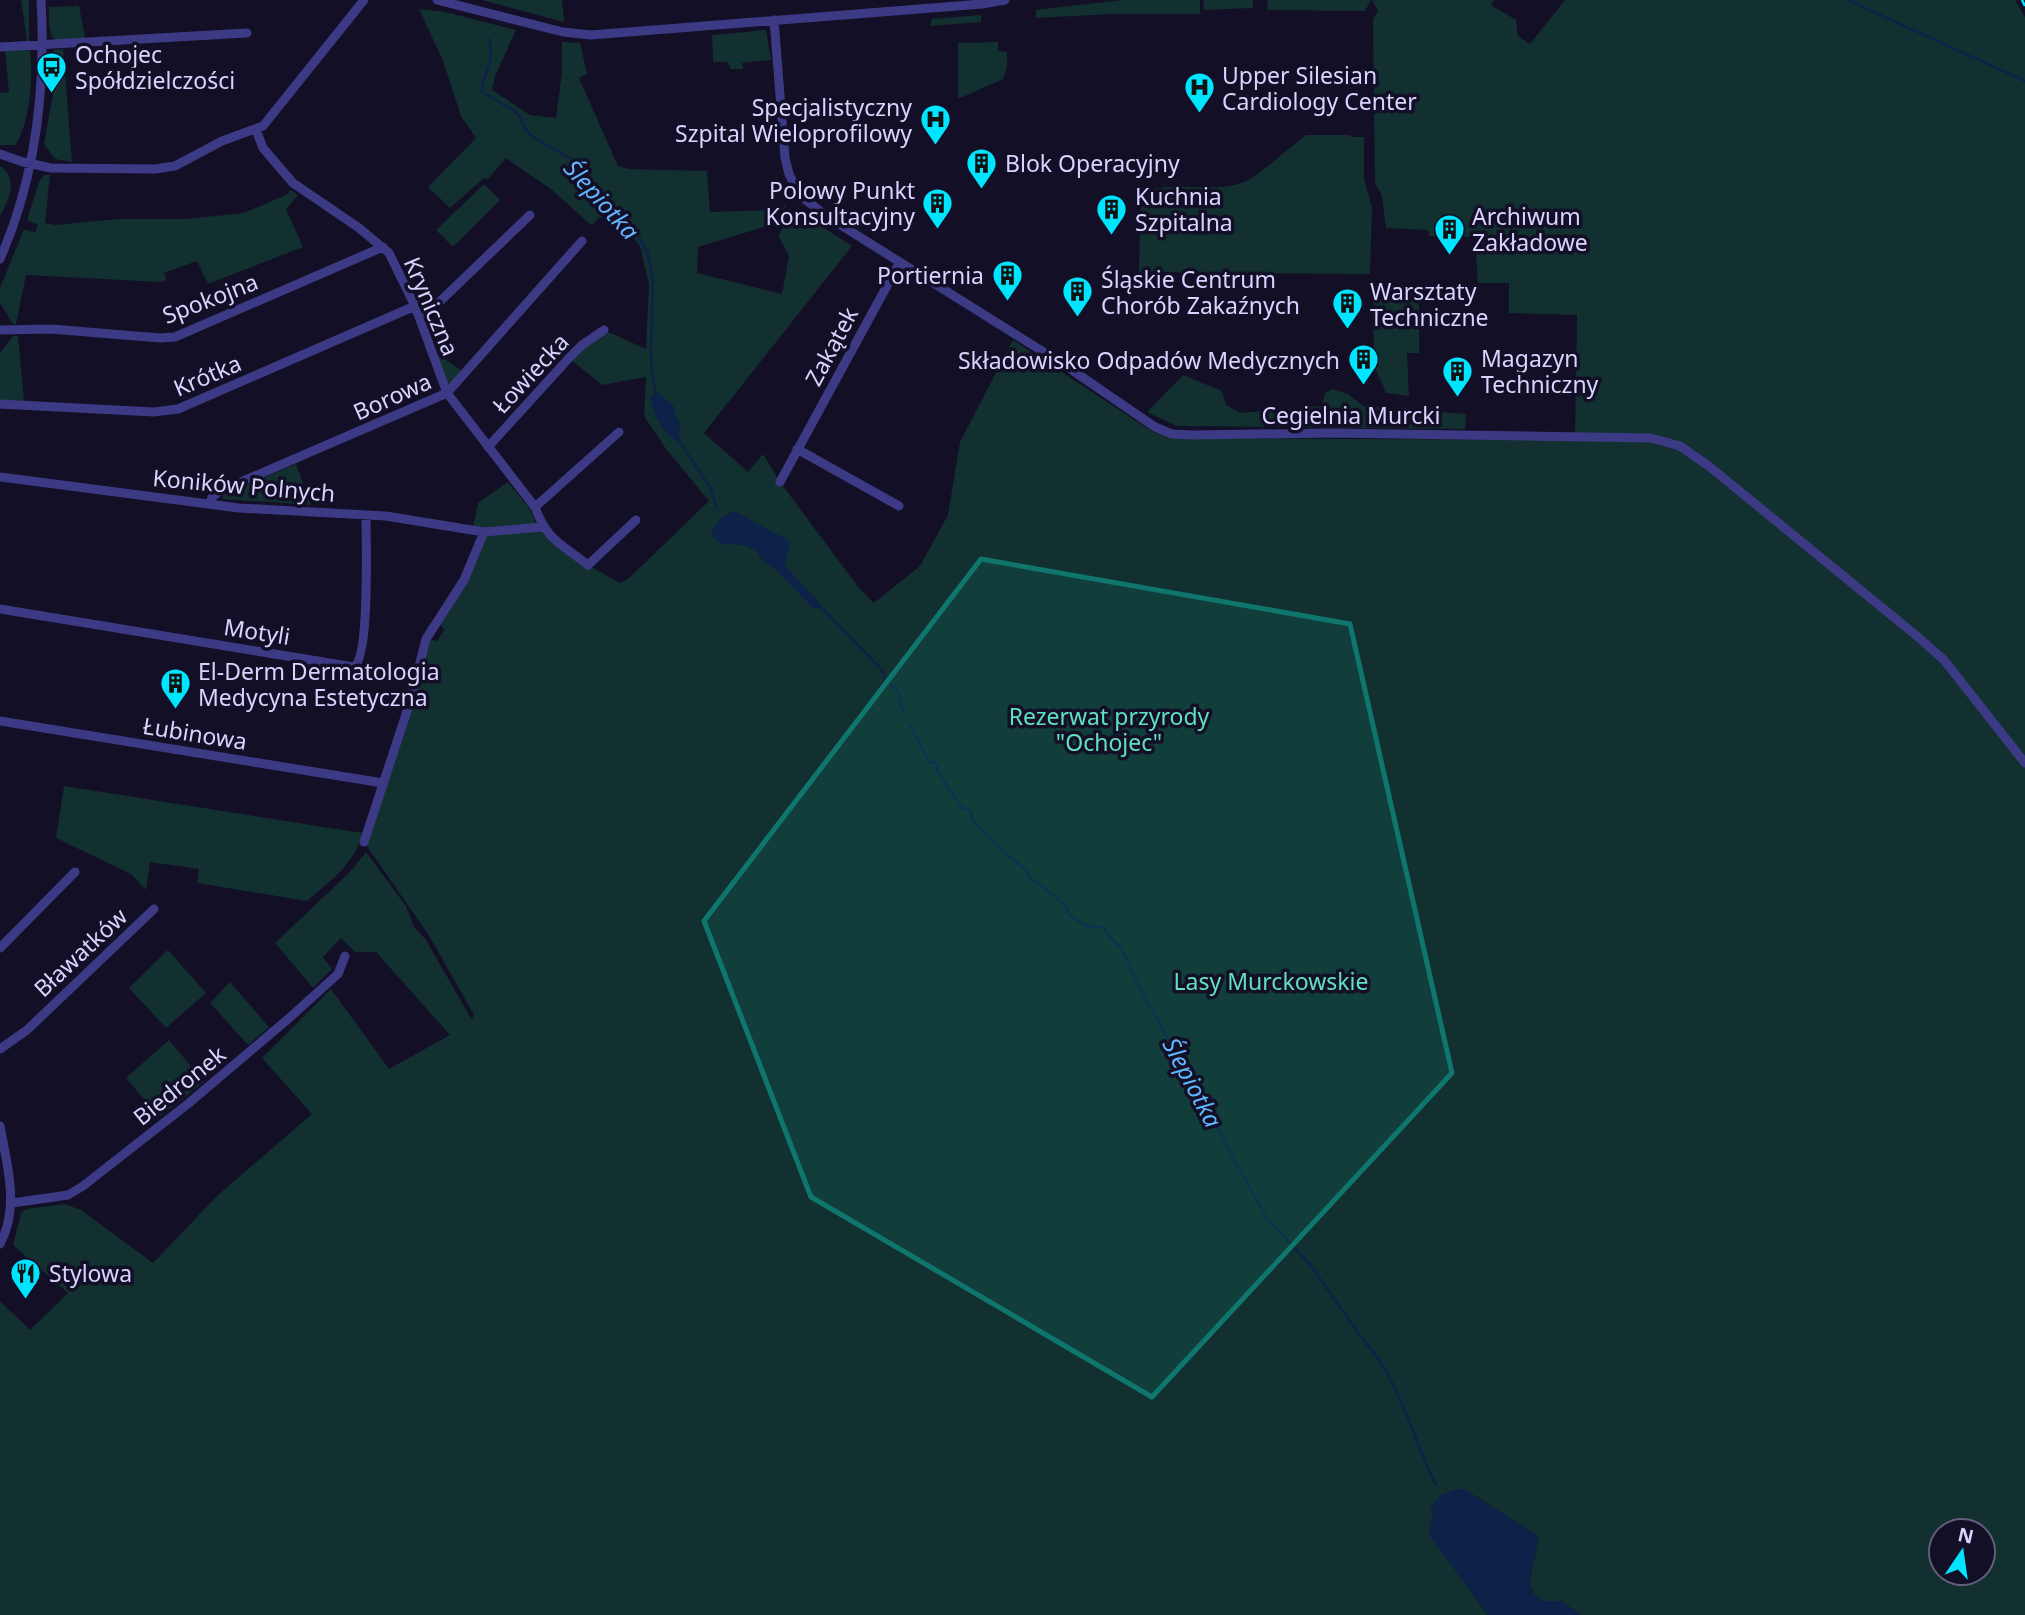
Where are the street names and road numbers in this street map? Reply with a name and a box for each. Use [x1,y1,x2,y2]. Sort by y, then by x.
street label: Kryniczna [397,252,467,360]
street label: Spokojna [158,265,262,331]
street label: Zakątek [797,300,865,391]
street label: Łowiecka [485,326,575,420]
street label: Krótka [168,346,246,404]
street label: Borowa [348,365,436,427]
street label: Cegielnia Murcki [1262,399,1440,431]
street label: Koników Polnych [151,461,337,509]
street label: Motyli [222,610,292,652]
street label: Łubinowa [141,709,249,757]
street label: Bławatków [26,900,134,1004]
street label: Biedronek [126,1037,233,1132]

